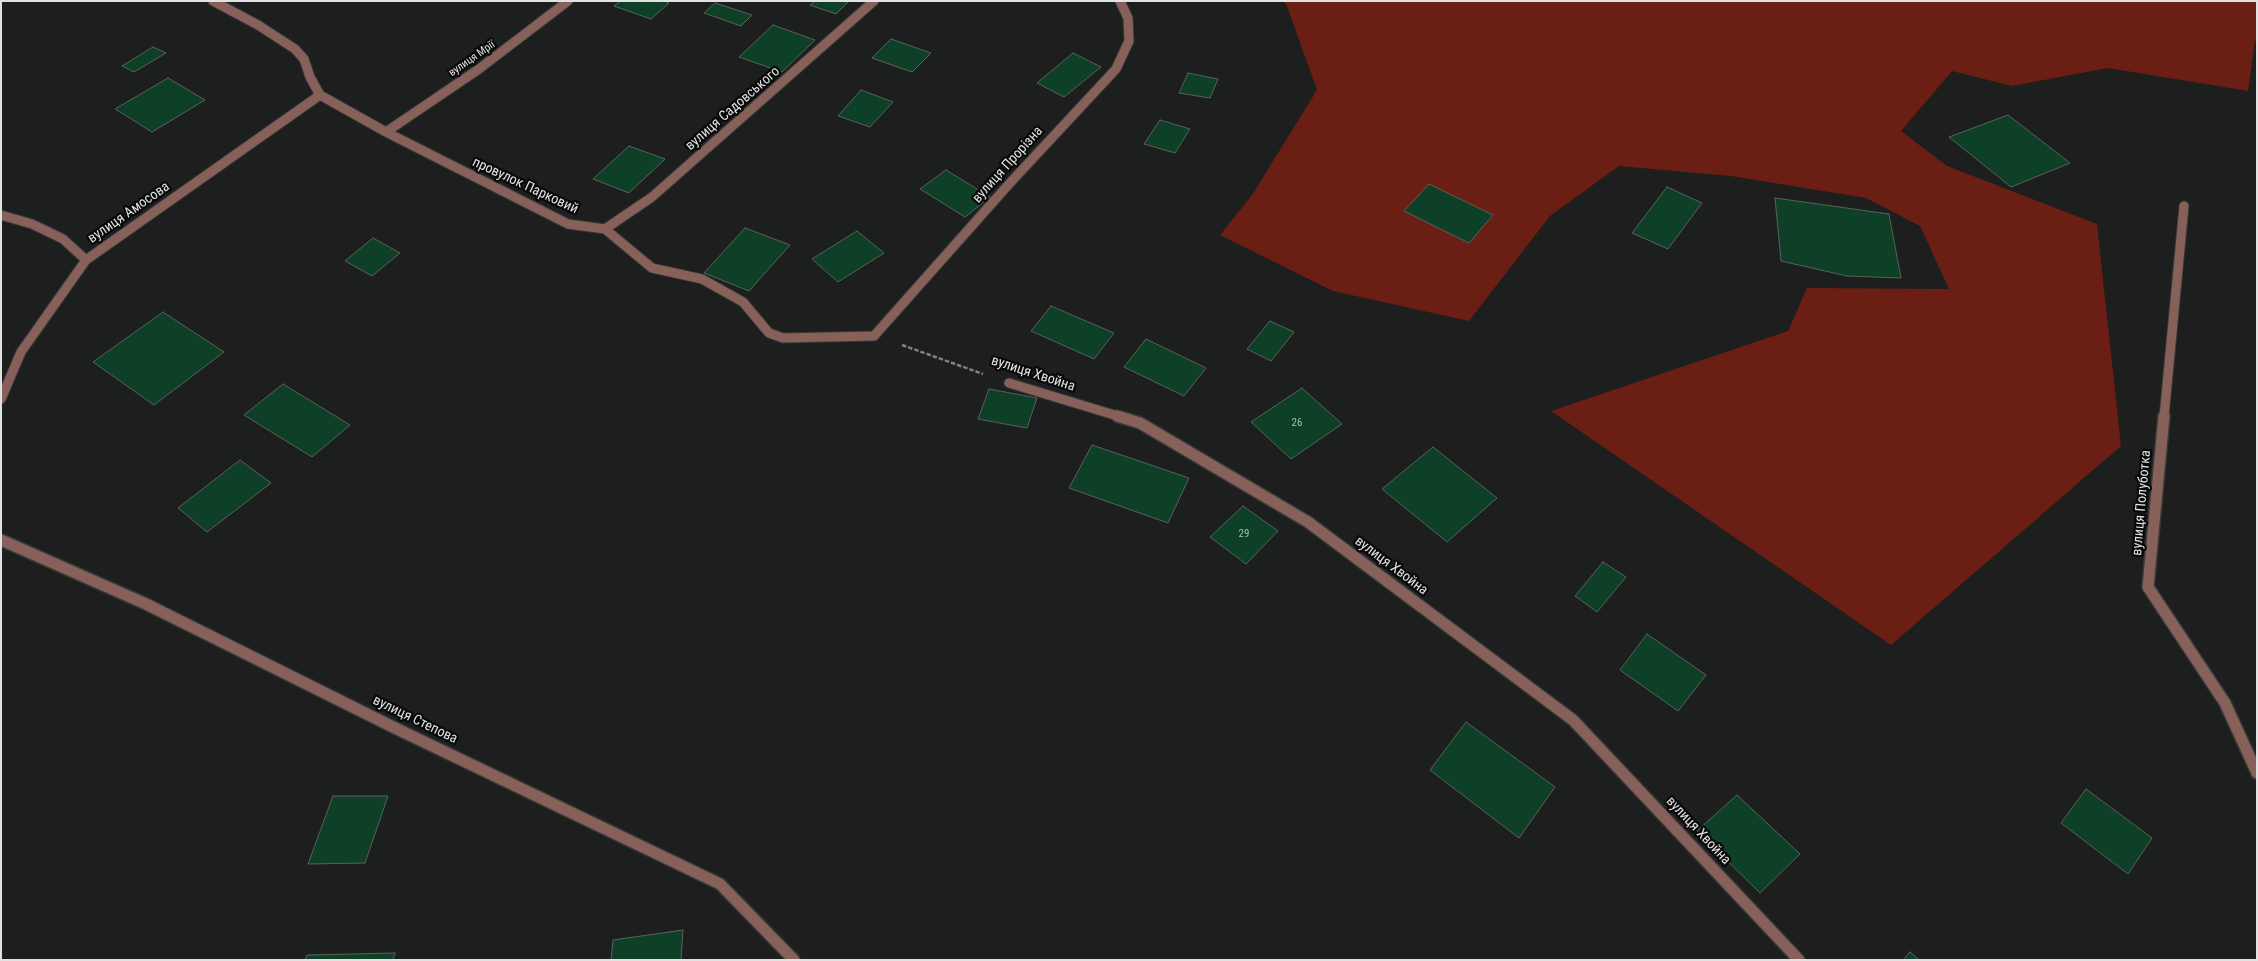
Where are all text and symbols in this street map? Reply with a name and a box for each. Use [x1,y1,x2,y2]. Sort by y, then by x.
street label: вулиця Мрії [446,38,498,80]
street label: вулиця Садовського [682,64,784,154]
street label: вулиця Прорізна [969,123,1047,207]
street label: провулок Парковий [469,154,581,218]
street label: вулиця Амосова [85,179,173,247]
street label: вулиця Хвойна [989,353,1077,395]
house number: 26 [1292,416,1302,430]
street label: вулиця Полуботка [2129,450,2155,556]
house number: 29 [1239,527,1249,541]
street label: вулиця Хвойна [1351,533,1431,599]
street label: вулиця Степова [370,692,460,748]
street label: вулиця Хвойна [1662,793,1734,869]

